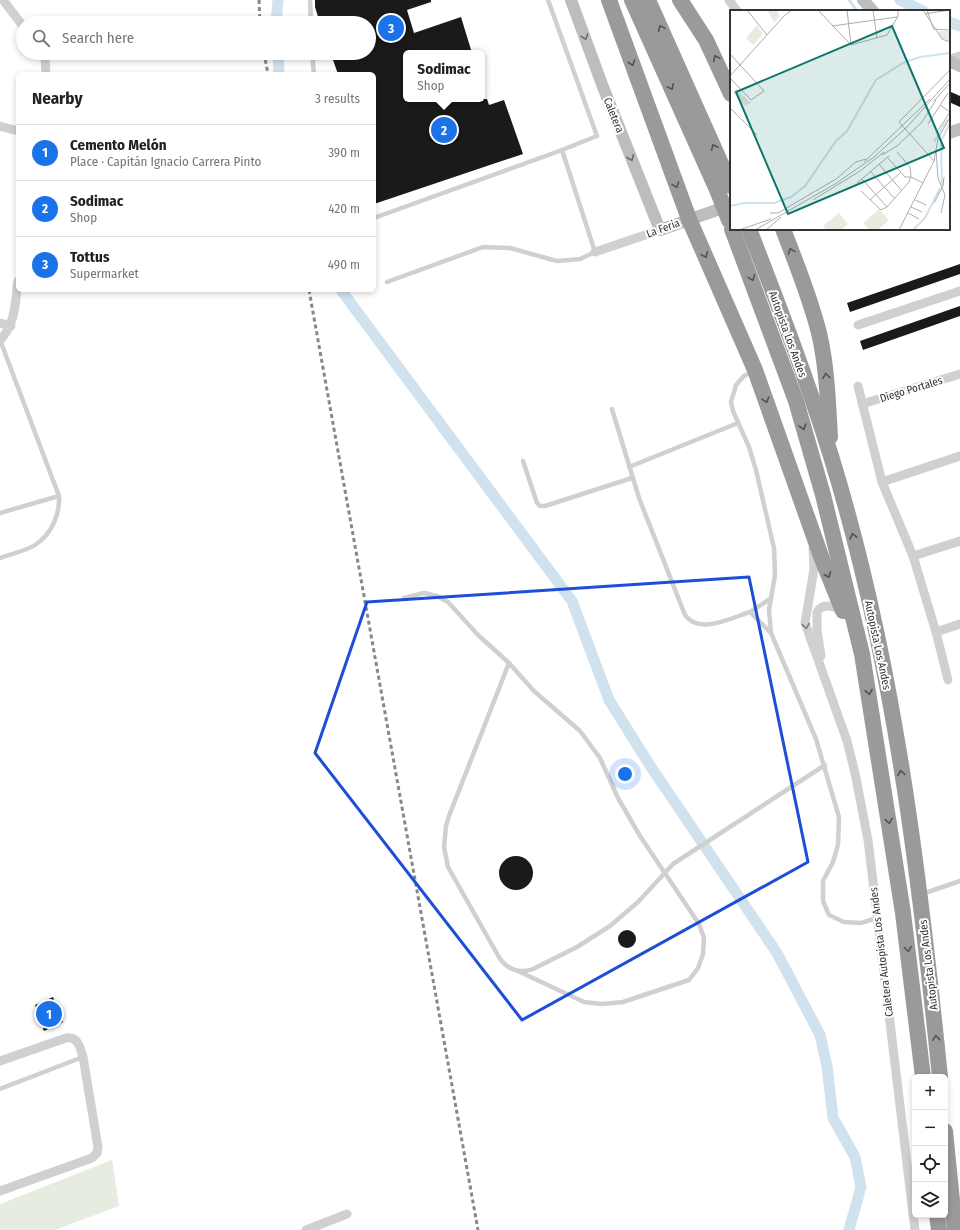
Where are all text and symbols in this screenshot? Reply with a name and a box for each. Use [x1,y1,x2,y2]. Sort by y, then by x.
inset map [730,10,950,230]
pin: 3 [378,13,404,43]
search box [16,16,376,60]
one-way arrow [658,25,666,32]
icon: search [30,27,52,49]
text: Search here [62,29,134,47]
one-way arrow [580,33,588,40]
popup [403,50,485,102]
one-way arrow [713,55,720,63]
text: Sodimac [417,60,471,78]
one-way arrow [627,60,635,67]
text: Shop [417,78,444,93]
one-way arrow [666,82,674,90]
text: Nearby [32,88,83,109]
text: 3 results [315,91,360,106]
street label: Caletera [601,96,626,135]
pin: 2 [431,115,457,145]
text: Cemento Melón [70,136,167,154]
one-way arrow [710,143,718,150]
text: 1 [42,145,48,160]
text: 390 m [328,145,360,160]
text: Place · Capitán Ignacio Carrera Pinto [70,154,261,169]
one-way arrow [627,154,635,161]
one-way arrow [672,182,680,189]
text: Sodimac [70,192,123,210]
text: 2 [42,201,48,216]
text: 420 m [328,201,360,216]
text: Shop [70,210,97,225]
street label: La Feria [645,216,682,241]
one-way arrow [788,247,796,254]
text: Tottus [70,248,109,266]
one-way arrow [700,251,708,258]
text: 3 [42,257,48,272]
text: 490 m [328,257,360,272]
text: Supermarket [70,266,139,281]
one-way arrow [747,275,755,282]
street label: Autopista Los Andes [766,289,809,379]
one-way arrow [822,373,831,379]
street label: Diego Portales [878,374,944,405]
one-way arrow [761,397,769,404]
one-way arrow [799,424,807,431]
one-way arrow [849,533,857,539]
one-way arrow [824,572,832,579]
street label: Autopista Los Andes [862,599,893,691]
one-way arrow [801,623,810,629]
one-way arrow [864,689,872,695]
your location [615,764,635,784]
one-way arrow [897,770,906,776]
one-way arrow [884,817,893,824]
street label: Caletera Autopista Los Andes [867,886,896,1017]
street label: Autopista Los Andes [916,919,940,1011]
one-way arrow [903,946,912,952]
pin: 1 [36,999,62,1029]
one-way arrow [932,1035,941,1041]
map controls [912,1074,948,1218]
button: + [912,1074,948,1110]
button: − [912,1110,948,1146]
button: locate [912,1146,948,1182]
button: layers [912,1182,948,1218]

